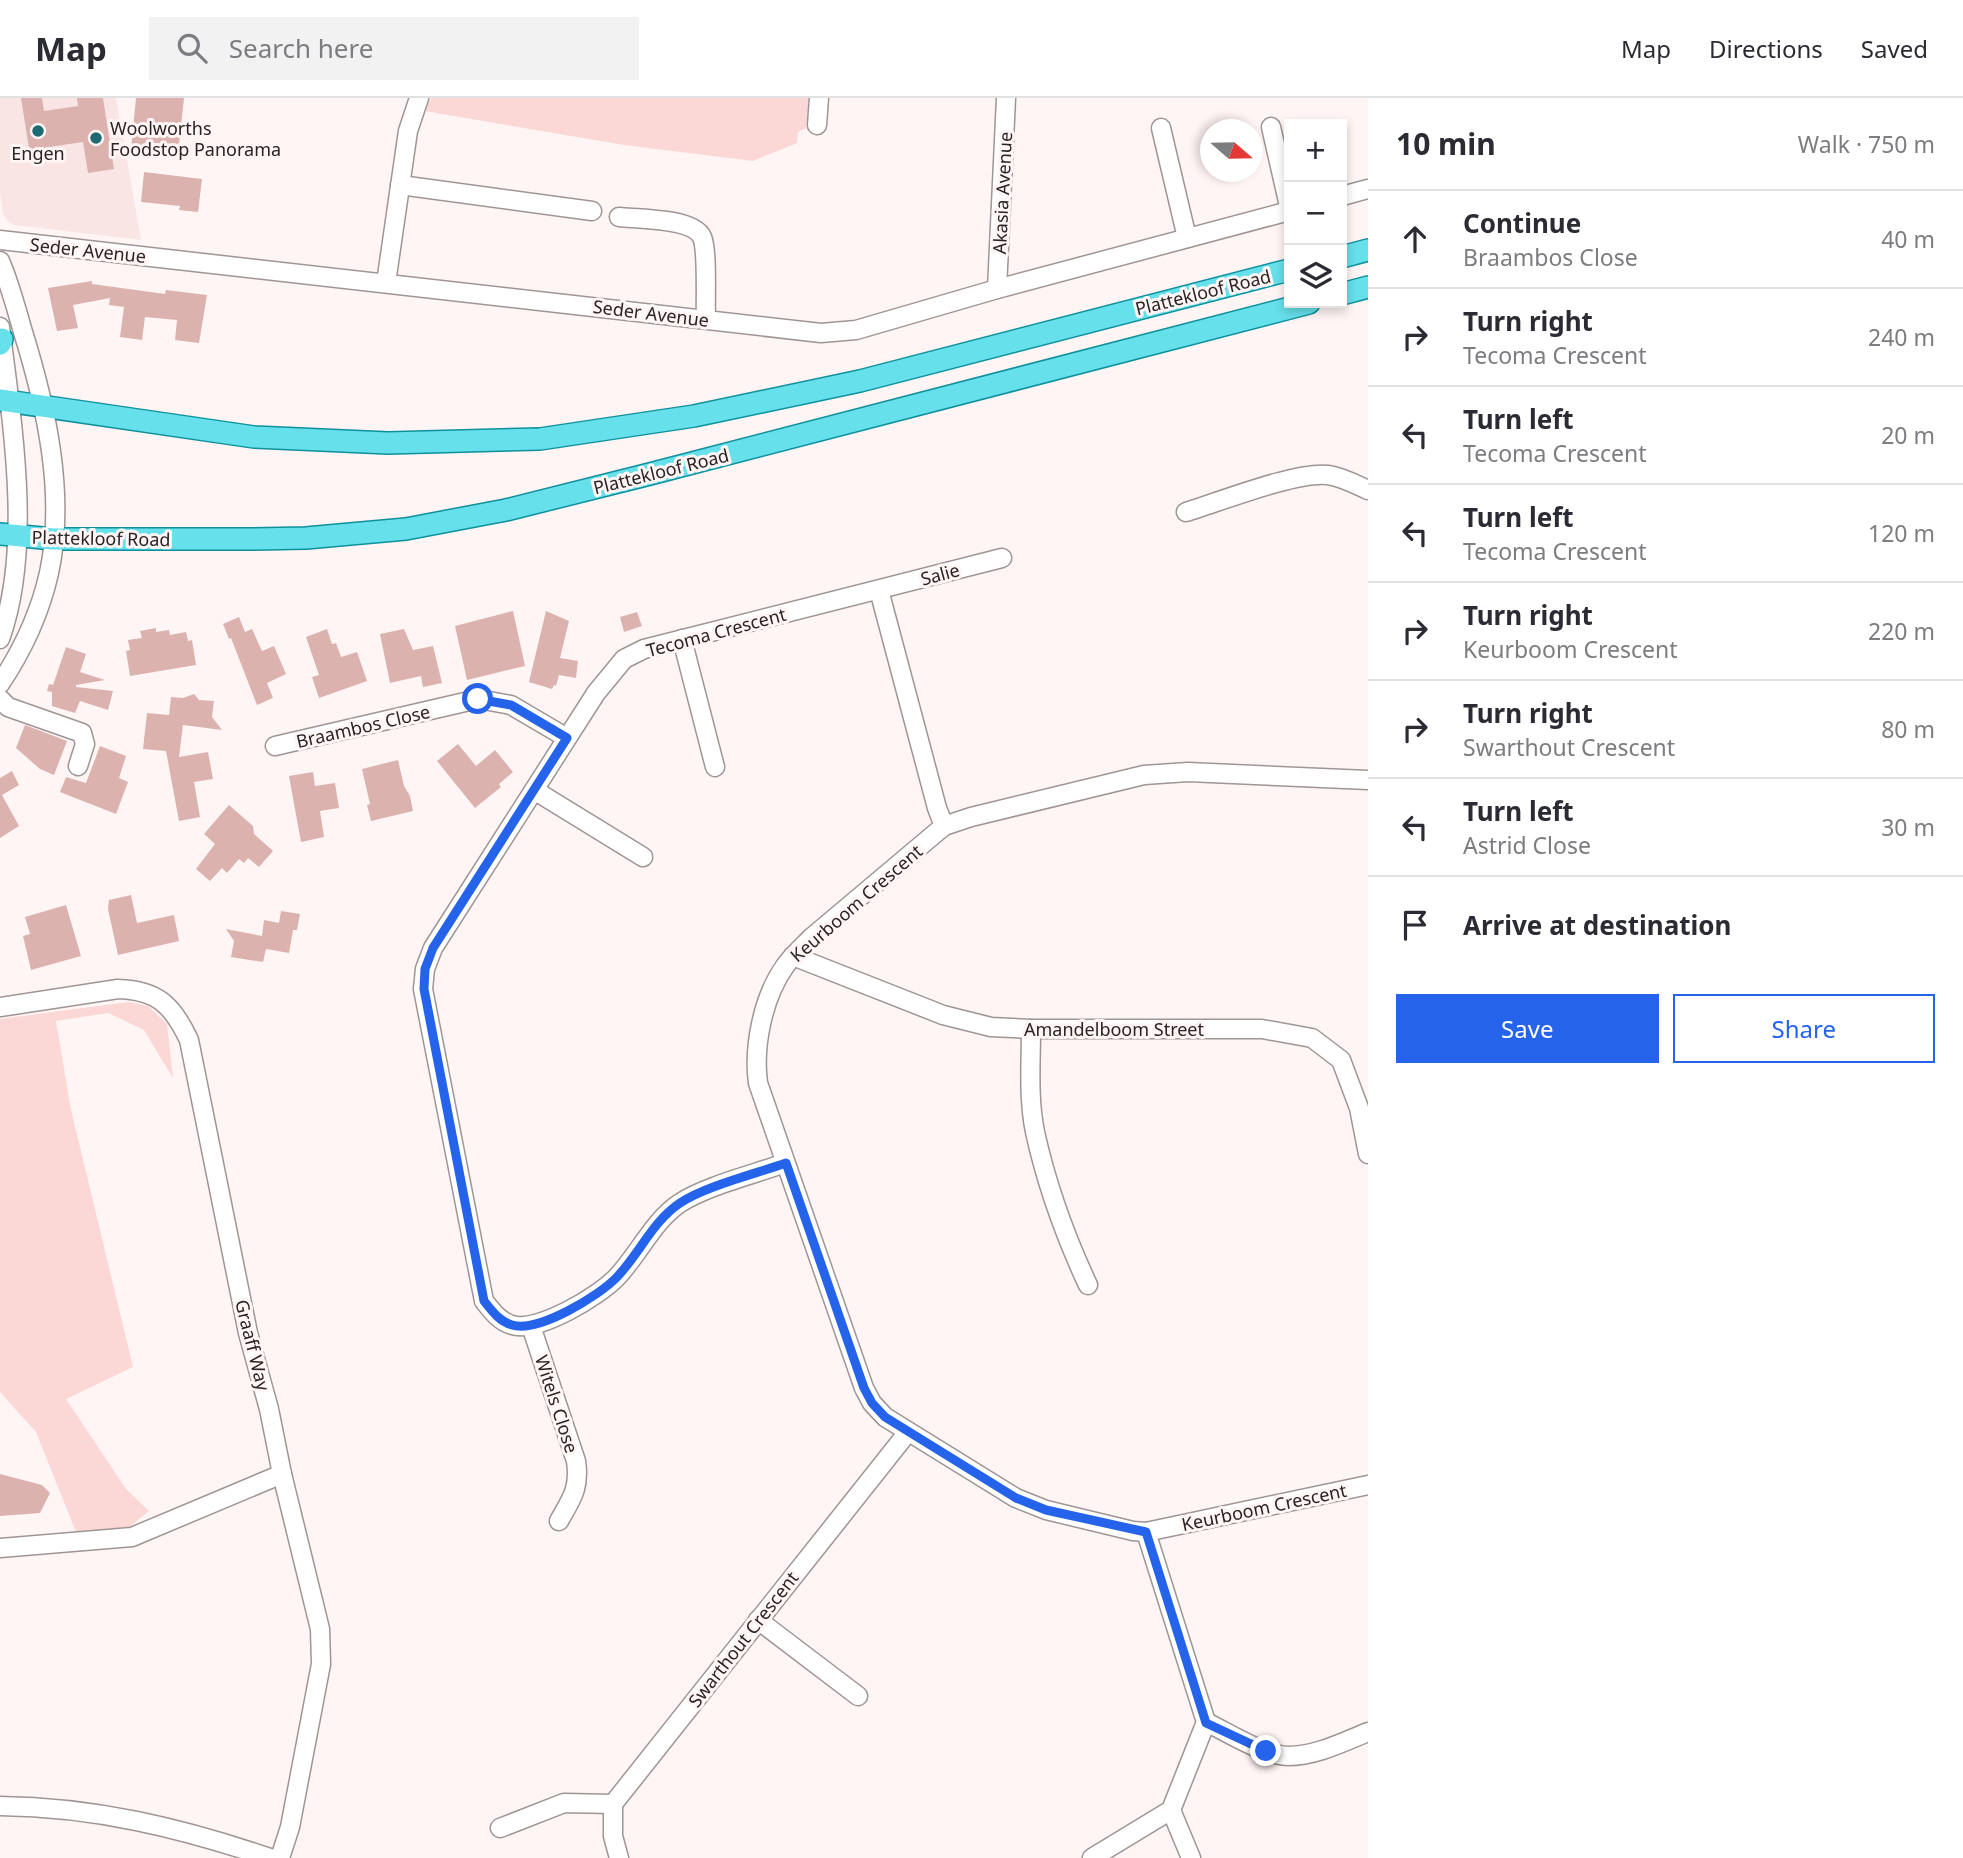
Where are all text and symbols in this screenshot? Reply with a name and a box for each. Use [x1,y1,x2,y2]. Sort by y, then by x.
search box [149,17,639,80]
text: Map [35,26,107,71]
icon: search [173,29,211,67]
text: Search here [229,30,373,66]
text: Map [1621,32,1671,65]
text: Directions [1709,32,1823,65]
text: Saved [1861,32,1928,65]
place label: Woolworths Foodstop Panorama [110,116,281,161]
north arrow [1200,119,1263,182]
map controls [1284,119,1347,308]
button: + [1284,119,1347,182]
marker: Engen [30,123,46,139]
text: 10 min [1396,123,1496,164]
text: Walk · 750 m [1798,128,1935,160]
marker: Woolworths Foodstop Panorama [88,130,104,146]
street label: Akasia Avenue [987,131,1017,255]
place label: Engen [11,141,65,165]
button: − [1284,182,1347,245]
text: Continue [1463,205,1581,241]
icon: ahead [1396,220,1434,258]
text: 40 m [1881,223,1935,255]
street label: Seder Avenue [29,232,147,268]
text: Braambos Close [1463,241,1638,273]
button: layers [1284,245,1347,308]
street label: Plattekloof Road [1133,264,1273,320]
street label: Seder Avenue [592,294,710,332]
text: Turn right [1463,303,1593,339]
icon: right [1396,318,1434,356]
text: 240 m [1868,321,1935,353]
text: Tecoma Crescent [1463,339,1647,371]
text: Turn left [1463,401,1574,437]
icon: left [1396,416,1434,454]
text: 20 m [1881,419,1935,451]
text: Tecoma Crescent [1463,437,1647,469]
street label: Plattekloof Road [591,443,731,499]
text: Turn left [1463,499,1574,535]
icon: left [1396,514,1434,552]
text: 120 m [1868,517,1935,549]
street label: Plattekloof Road [31,525,171,551]
text: Tecoma Crescent [1463,535,1647,567]
street label: Salie [918,557,962,591]
text: Turn right [1463,597,1593,633]
street label: Tecoma Crescent [643,602,789,662]
icon: right [1396,612,1434,650]
text: 220 m [1868,615,1935,647]
text: Keurboom Crescent [1463,633,1677,665]
route start [462,683,493,714]
text: Turn right [1463,695,1593,731]
street label: Braambos Close [294,699,432,753]
icon: right [1396,710,1434,748]
text: 80 m [1881,713,1935,745]
text: Swarthout Crescent [1463,731,1675,763]
text: Turn left [1463,793,1574,829]
icon: left [1396,808,1434,846]
text: 30 m [1881,811,1935,843]
text: Astrid Close [1463,829,1591,861]
street label: Keurboom Crescent [785,839,928,967]
icon: arrive [1396,906,1434,944]
text: Arrive at destination [1463,907,1732,943]
button: Save [1396,994,1659,1063]
button: Share [1673,994,1935,1063]
street label: Amandelboom Street [1024,1017,1205,1041]
street label: Graaff Way [230,1297,276,1394]
street label: Witels Close [530,1352,584,1456]
street label: Keurboom Crescent [1179,1478,1349,1536]
street label: Swarthout Crescent [682,1566,804,1712]
route end [1250,1735,1281,1766]

